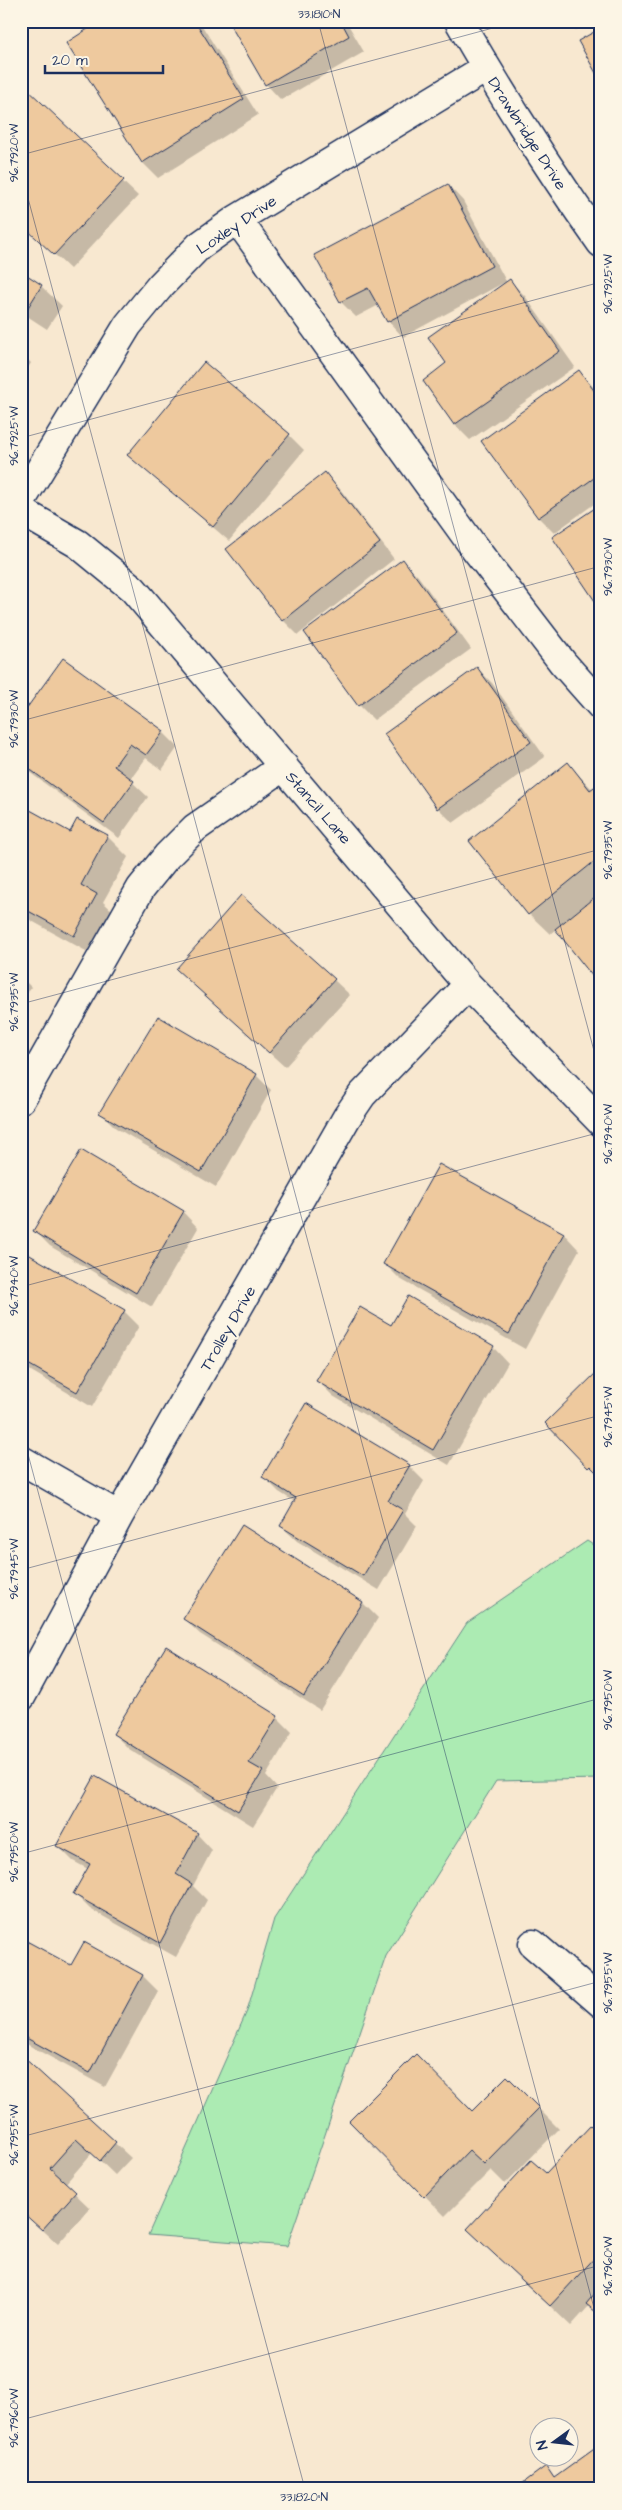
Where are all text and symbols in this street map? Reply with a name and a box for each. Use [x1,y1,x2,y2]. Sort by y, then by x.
text: 33.1810°N [298,6,341,23]
scale bar [45,42,162,74]
text: 20 m [52,50,88,71]
street label: Drawbridge Drive [482,73,572,195]
text: 96.7920°W [6,123,23,182]
street label: Loxley Drive [192,190,282,261]
text: 96.7925°W [600,254,617,314]
text: 96.7925°W [6,406,23,466]
text: 96.7930°W [600,537,617,596]
text: 96.7930°W [6,689,23,748]
street label: Stancil Lane [280,766,356,849]
text: 96.7935°W [600,820,617,879]
text: 96.7935°W [6,972,23,1031]
text: 96.7940°W [600,1103,617,1164]
text: 96.7940°W [6,1255,23,1316]
street label: Trolley Drive [195,1281,262,1376]
text: 96.7945°W [600,1386,617,1447]
text: 96.7945°W [6,1538,23,1599]
text: 96.7950°W [600,1669,617,1730]
text: 96.7950°W [6,1821,23,1882]
text: 96.7955°W [600,1952,617,2014]
text: 96.7955°W [6,2104,23,2166]
text: 96.7960°W [600,2236,617,2296]
text: 96.7960°W [6,2388,23,2448]
north arrow [530,2418,580,2468]
text: N [532,2438,553,2452]
text: 33.1820°N [280,2489,328,2506]

